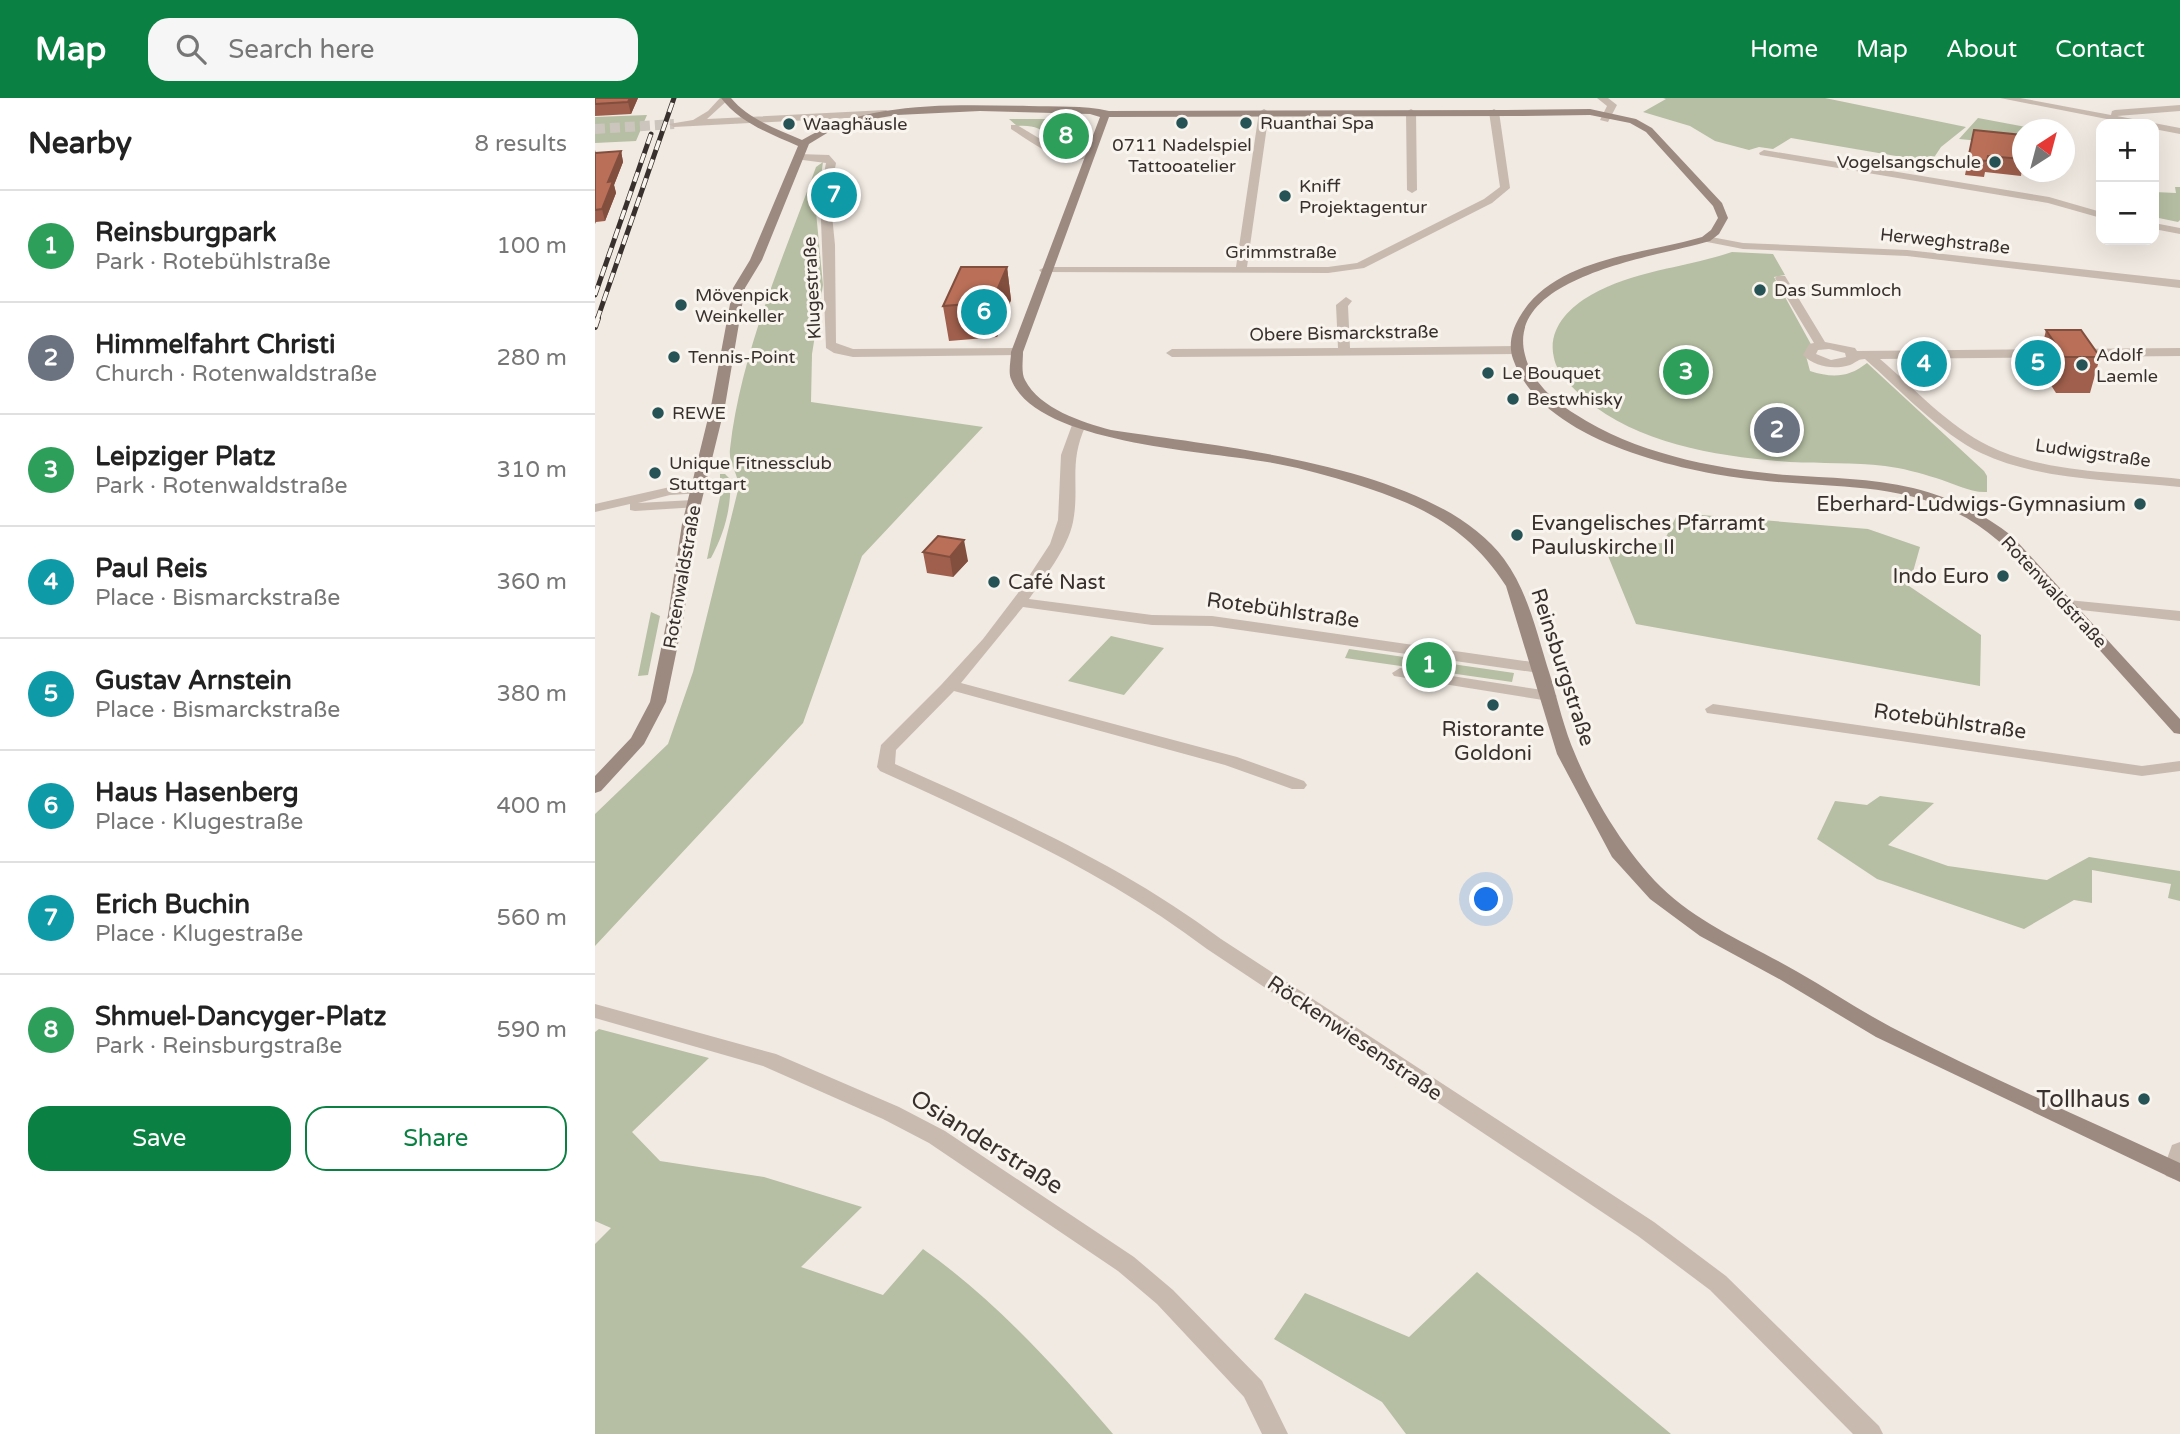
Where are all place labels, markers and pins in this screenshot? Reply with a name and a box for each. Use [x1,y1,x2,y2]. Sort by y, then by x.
pin: 8 [1043,110,1089,162]
place label: Ruanthai Spa [1260,112,1374,134]
place label: Waaghäusle [803,113,907,135]
marker: 0711 Nadelspiel Tattooatelier [1174,115,1190,131]
marker: Ruanthai Spa [1238,115,1254,131]
marker: Waaghäusle [781,116,797,132]
place label: 0711 Nadelspiel Tattooatelier [1112,134,1252,177]
place label: Vogelsangschule [1837,151,1981,173]
marker: Vogelsangschule [1987,154,2003,170]
pin: 7 [811,169,857,221]
place label: Kniff Projektagentur [1299,175,1427,218]
marker: Kniff Projektagentur [1277,188,1293,204]
place label: Das Summloch [1774,279,1902,301]
marker: Das Summloch [1752,282,1768,298]
place label: Mövenpick Weinkeller [695,284,789,327]
pin: 6 [961,286,1007,338]
marker: Mövenpick Weinkeller [673,297,689,313]
pin: 5 [2015,337,2061,389]
pin: 4 [1901,338,1947,390]
place label: Adolf Laemle [2096,344,2158,387]
place label: Tennis-Point [688,346,795,368]
pin: 3 [1663,346,1709,398]
marker: Tennis-Point [666,349,682,365]
marker: Adolf Laemle [2074,357,2090,373]
place label: Le Bouquet [1502,362,1601,384]
marker: Le Bouquet [1480,365,1496,381]
place label: Bestwhisky [1527,388,1623,410]
marker: Bestwhisky [1505,391,1521,407]
place label: REWE [672,402,726,424]
pin: 2 [1754,404,1800,456]
marker: REWE [650,405,666,421]
place label: Unique Fitnessclub Stuttgart [669,452,832,495]
marker: Unique Fitnessclub Stuttgart [647,465,663,481]
place label: Eberhard-Ludwigs-Gymnasium [1816,492,2126,517]
marker: Eberhard-Ludwigs-Gymnasium [2132,496,2148,512]
place label: Evangelisches Pfarramt Pauluskirche II [1531,511,1765,560]
marker: Evangelisches Pfarramt Pauluskirche II [1509,527,1525,543]
place label: Indo Euro [1893,564,1989,589]
marker: Indo Euro [1995,568,2011,584]
place label: Café Nast [1008,570,1106,595]
marker: Café Nast [986,574,1002,590]
pin: 1 [1406,639,1452,691]
marker: Ristorante Goldoni [1485,697,1501,713]
place label: Ristorante Goldoni [1442,717,1545,766]
place label: Tollhaus [2036,1085,2130,1114]
marker: Tollhaus [2136,1091,2152,1107]

